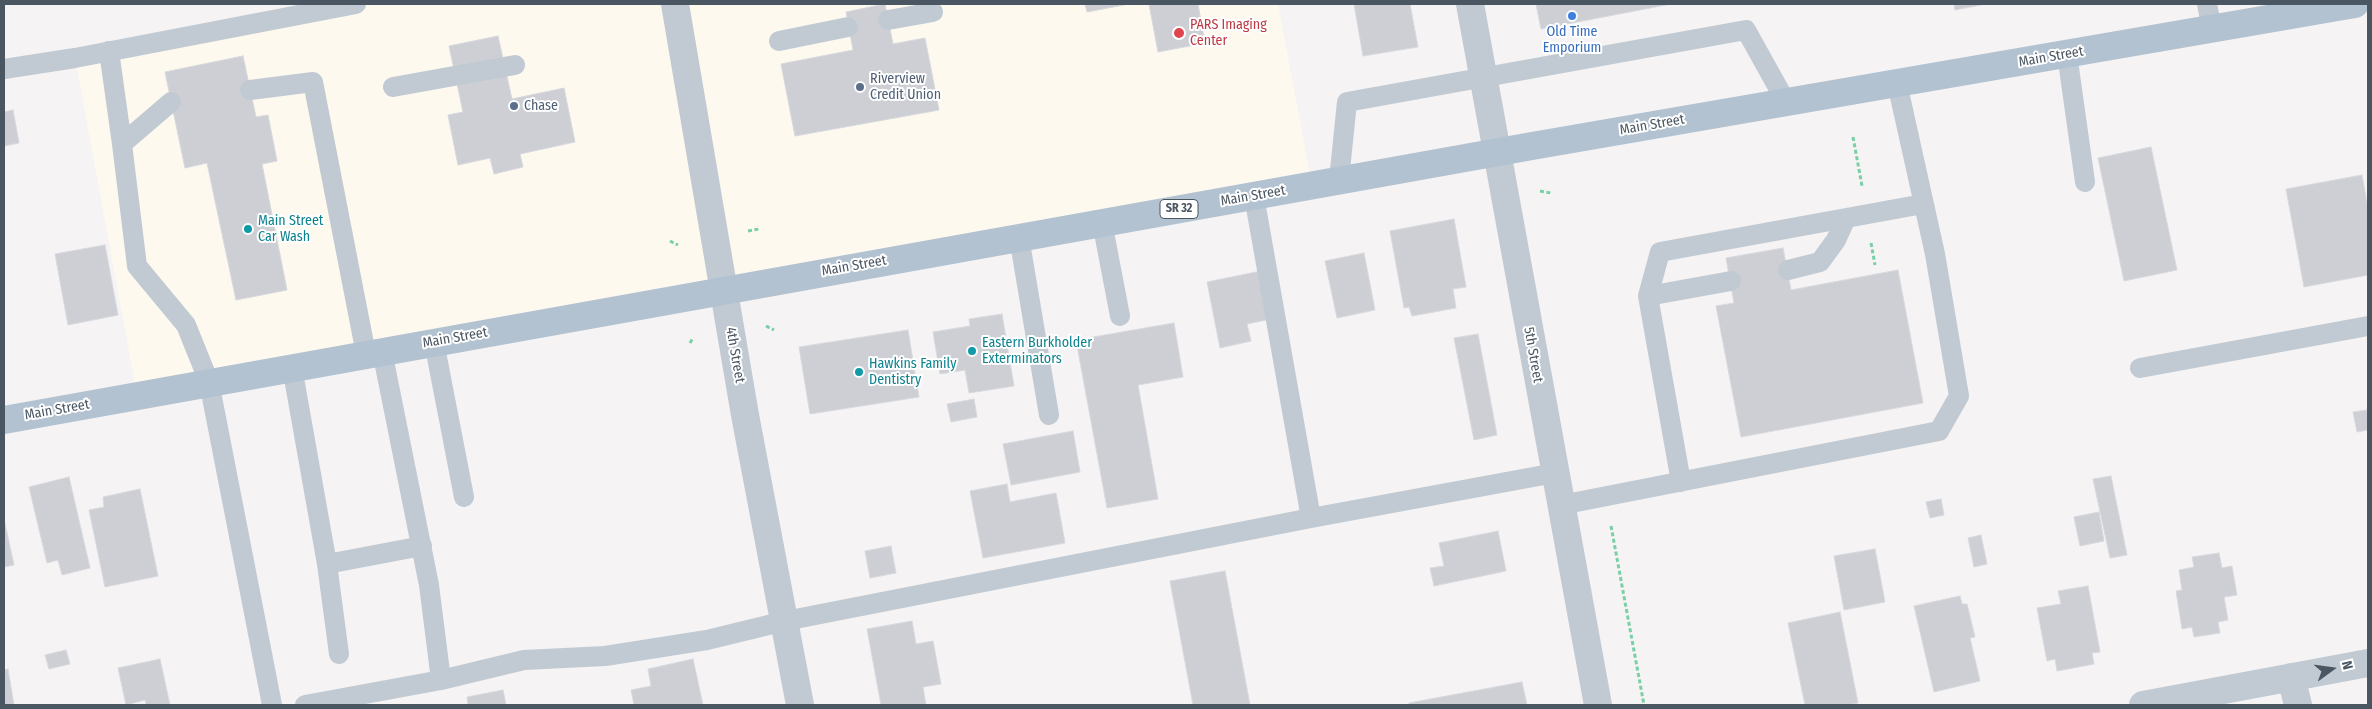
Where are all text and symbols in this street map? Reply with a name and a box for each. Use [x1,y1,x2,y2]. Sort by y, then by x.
marker: Old Time Emporium [1566,10,1578,22]
place label: PARS Imaging Center [1190,17,1267,49]
place label: Old Time Emporium [1543,24,1601,56]
marker: PARS Imaging Center [1172,26,1186,40]
street label: Main Street [2017,43,2085,71]
place label: Riverview Credit Union [870,71,941,104]
marker: Riverview Credit Union [854,81,866,93]
place label: Chase [524,98,558,114]
marker: Chase [508,100,520,112]
street label: Main Street [1618,111,1686,139]
street label: Main Street [1219,182,1287,210]
road number: SR 32 [1160,200,1198,218]
place label: Main Street Car Wash [258,213,323,246]
marker: Main Street Car Wash [242,223,254,235]
street label: Main Street [820,252,888,280]
street label: Main Street [421,324,489,352]
street label: 4th Street [722,326,748,384]
street label: 5th Street [1520,326,1546,384]
place label: Eastern Burkholder Exterminators [982,335,1092,368]
marker: Eastern Burkholder Exterminators [966,345,978,357]
place label: Hawkins Family Dentistry [869,356,956,388]
marker: Hawkins Family Dentistry [853,366,865,378]
street label: Main Street [23,396,91,424]
north arrow [2307,644,2357,694]
text: N [2338,659,2356,671]

